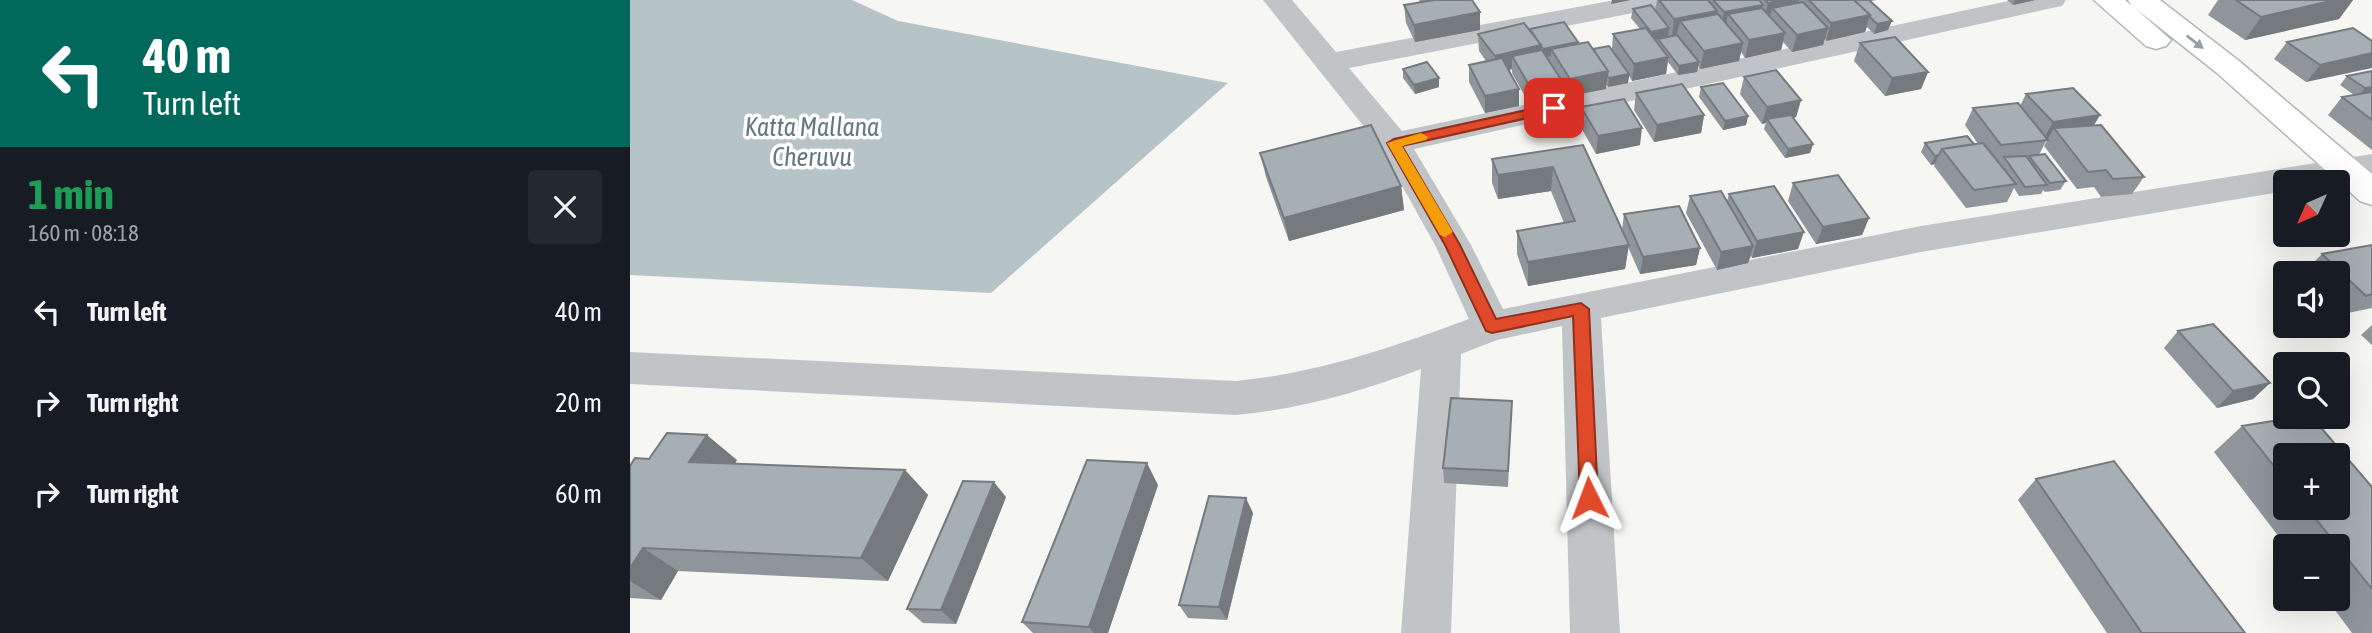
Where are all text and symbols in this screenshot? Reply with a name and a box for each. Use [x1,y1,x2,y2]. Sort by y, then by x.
text: 40 m [143,27,231,83]
icon: left [28,28,119,119]
one-way arrow [2186,35,2204,50]
pin [1524,78,1584,138]
text: Turn left [143,85,241,122]
icon: arrive [1535,89,1573,127]
water label: Katta Mallana Cheruvu [745,112,879,172]
text: 1 min [28,170,114,218]
button: close [528,170,602,244]
north arrow [2273,170,2350,247]
map controls [2273,170,2350,611]
text: 160 m · 08:18 [28,220,139,246]
button: sound [2273,261,2350,338]
icon: left [28,293,66,331]
text: Turn left [87,297,167,327]
text: 40 m [555,297,602,327]
button: search [2273,352,2350,429]
icon: right [28,384,66,422]
text: Turn right [87,388,178,418]
text: 20 m [555,388,602,418]
button: + [2273,443,2350,520]
position arrow [1552,461,1626,535]
icon: right [28,475,66,513]
text: Turn right [87,479,178,509]
text: 60 m [555,479,602,509]
button: − [2273,534,2350,611]

